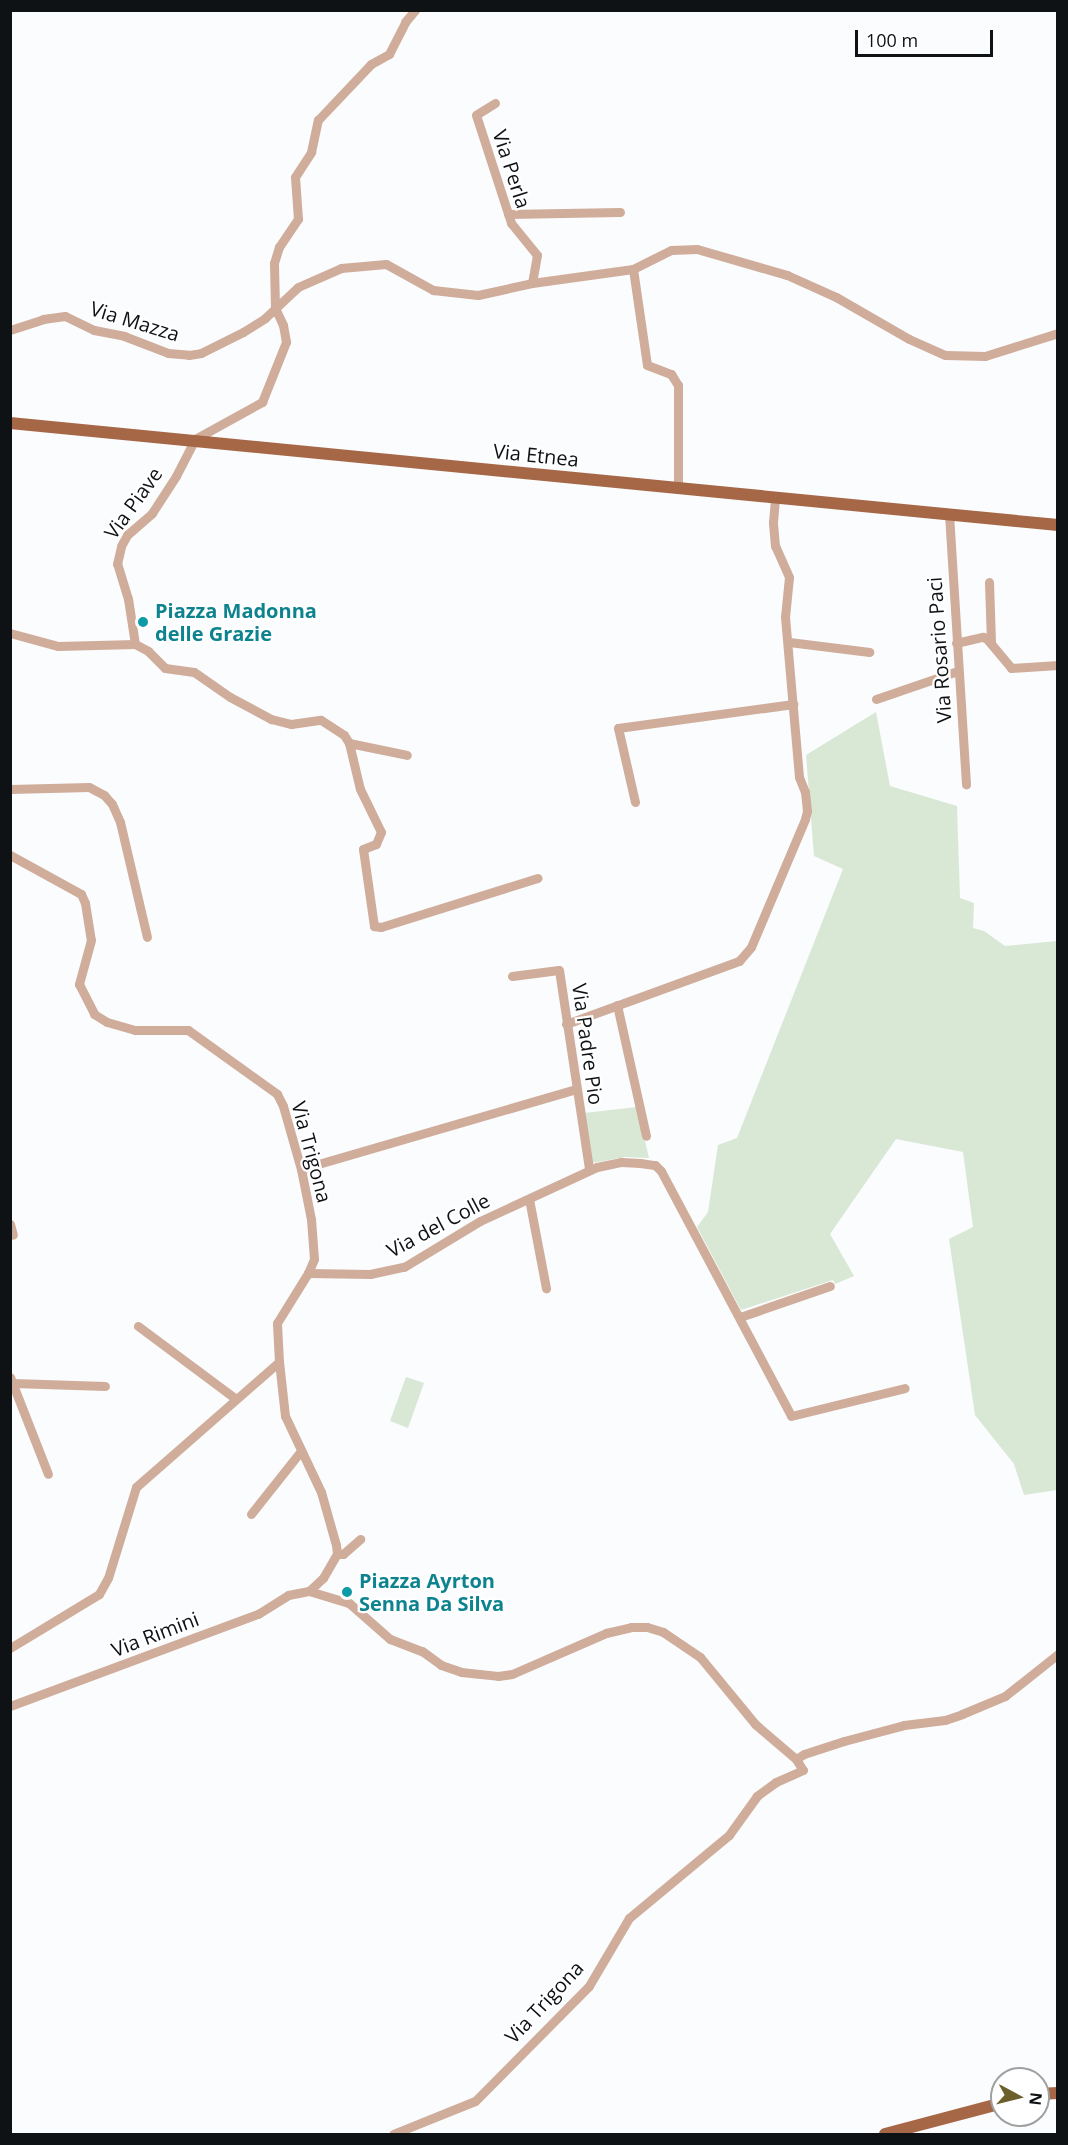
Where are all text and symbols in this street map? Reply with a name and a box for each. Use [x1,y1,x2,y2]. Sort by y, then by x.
scale bar [858,18,996,56]
text: 100 m [866,28,918,52]
street label: Via Perla [488,127,536,211]
street label: Via Mazza [87,296,183,346]
street label: Via Etnea [492,439,580,471]
street label: Via Piave [99,462,167,544]
street label: Via Rosario Paci [922,576,956,724]
place label: Piazza Madonna delle Grazie [155,598,317,645]
marker: Piazza Madonna delle Grazie [136,615,150,629]
street label: Via Padre Pio [568,982,608,1106]
street label: Via Trigona [287,1099,337,1205]
street label: Via del Colle [383,1188,493,1262]
place label: Piazza Ayrton Senna Da Silva [359,1568,504,1615]
marker: Piazza Ayrton Senna Da Silva [340,1585,354,1599]
street label: Via Rimini [108,1606,202,1662]
street label: Via Trigona [500,1956,588,2048]
north arrow [990,2067,1050,2127]
text: N [1024,2091,1048,2107]

